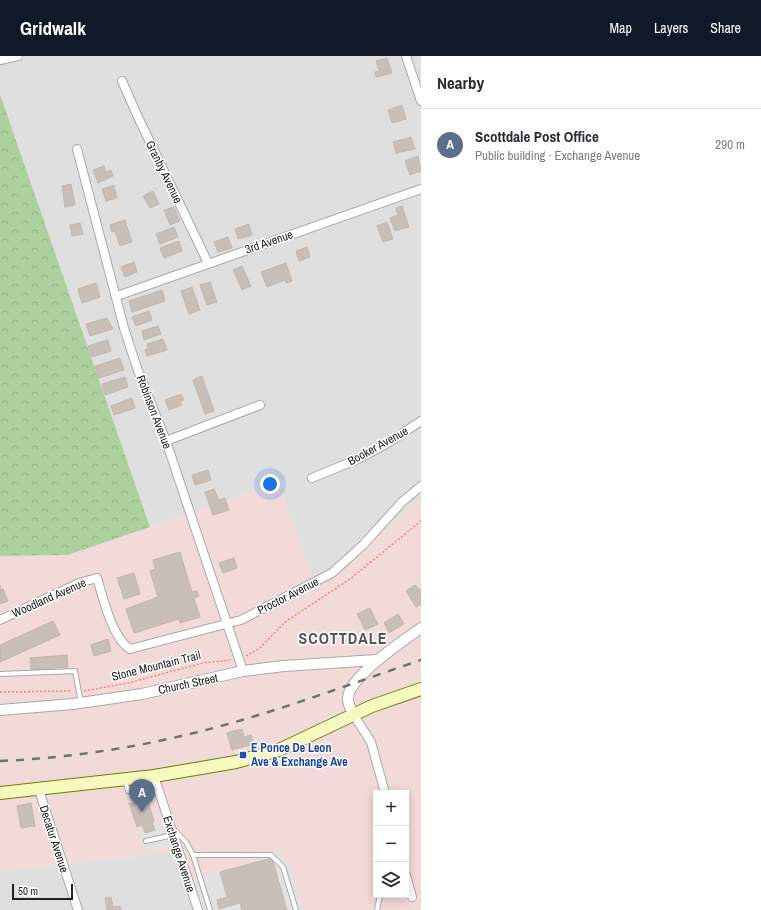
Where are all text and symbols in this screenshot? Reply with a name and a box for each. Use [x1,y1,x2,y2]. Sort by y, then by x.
text: Gridwalk [20,15,86,41]
text: Map [610,19,632,37]
text: Layers [654,19,688,37]
text: Share [710,19,741,37]
text: Nearby [437,71,484,94]
text: Scottdale Post Office [475,126,599,147]
text: A [446,136,454,153]
text: 290 m [715,136,745,153]
street label: Granby Avenue [142,138,186,206]
text: Public building · Exchange Avenue [475,147,640,164]
street label: 3rd Avenue [243,226,295,258]
street label: Robinson Avenue [133,373,175,451]
street label: Booker Avenue [345,423,411,469]
your location [260,474,280,494]
street label: Proctor Avenue [254,574,322,618]
street label: Woodland Avenue [9,575,89,621]
district label: SCOTTDALE [298,627,388,649]
street label: Stone Mountain Trail [110,647,202,685]
street label: Church Street [157,670,220,698]
place label: E Ponce De Leon Ave & Exchange Ave [251,740,348,770]
marker: E Ponce De Leon Ave & Exchange Ave [238,750,248,760]
pin: A [129,779,155,812]
map controls [373,790,409,898]
button: + [373,790,409,826]
street label: Decatur Avenue [36,803,72,875]
street label: Exchange Avenue [159,814,199,894]
button: − [373,826,409,862]
button: layers [373,862,409,898]
scale bar [12,882,73,901]
text: 50 m [18,884,38,898]

